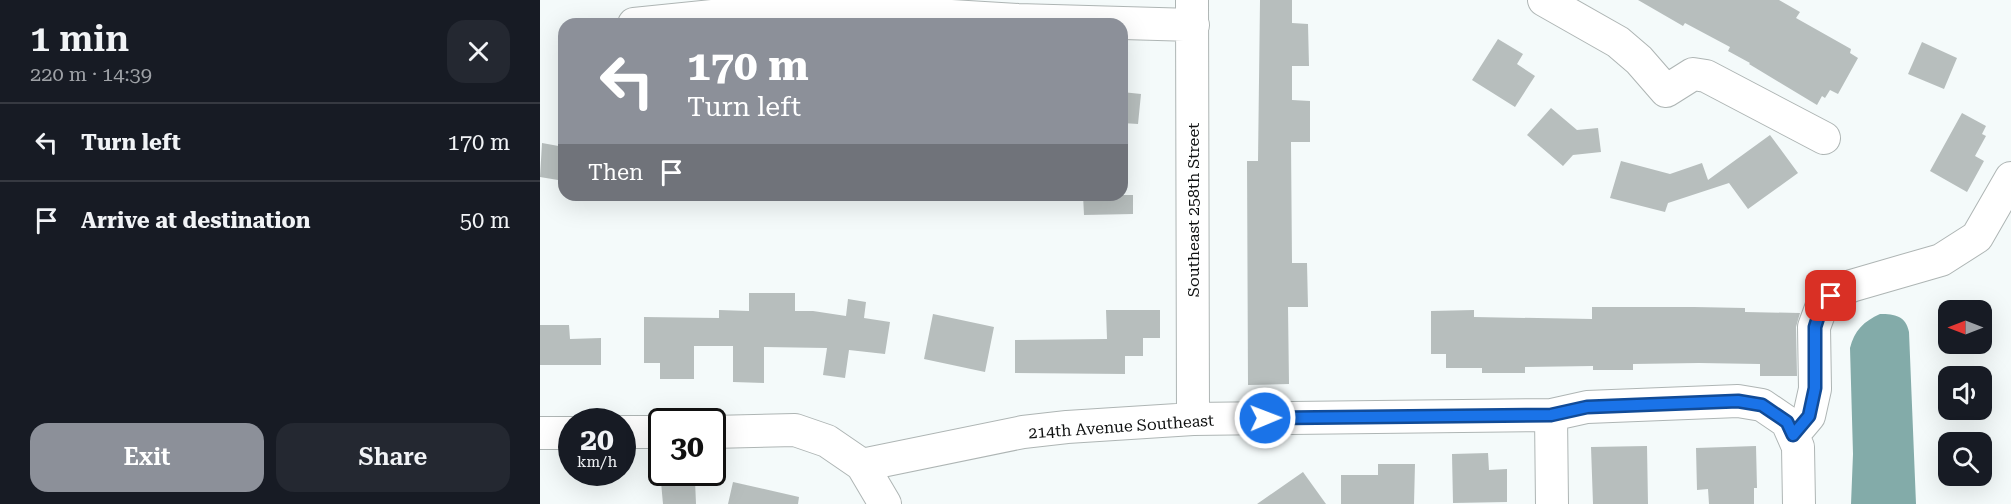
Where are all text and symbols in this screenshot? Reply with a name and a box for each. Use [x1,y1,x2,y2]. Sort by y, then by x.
text: 1 min [30,18,129,60]
button: close [447,20,510,83]
text: 170 m [687,41,809,90]
icon: left [588,42,666,120]
text: 220 m · 14:39 [30,62,152,86]
text: Turn left [687,91,801,123]
street label: Southeast 258th Street [1184,123,1203,297]
icon: left [30,126,63,159]
text: Turn left [81,130,181,155]
text: 170 m [447,130,510,155]
icon: arrive [655,156,688,189]
text: Then [588,160,643,185]
icon: arrive [30,204,63,237]
text: Arrive at destination [81,208,310,233]
text: 50 m [460,208,510,233]
pin [1805,270,1856,321]
icon: arrive [1814,279,1847,312]
north arrow [1938,300,1992,354]
map controls [1938,300,1992,486]
button: sound [1938,366,1992,420]
position arrow [1233,386,1297,450]
speed limit sign: 30 [648,408,726,486]
street label: 214th Avenue Southeast [1028,411,1214,442]
text: 20 [580,422,614,457]
button: Exit [30,423,264,492]
button: Share [276,423,510,492]
button: search [1938,432,1992,486]
text: km/h [577,453,617,471]

